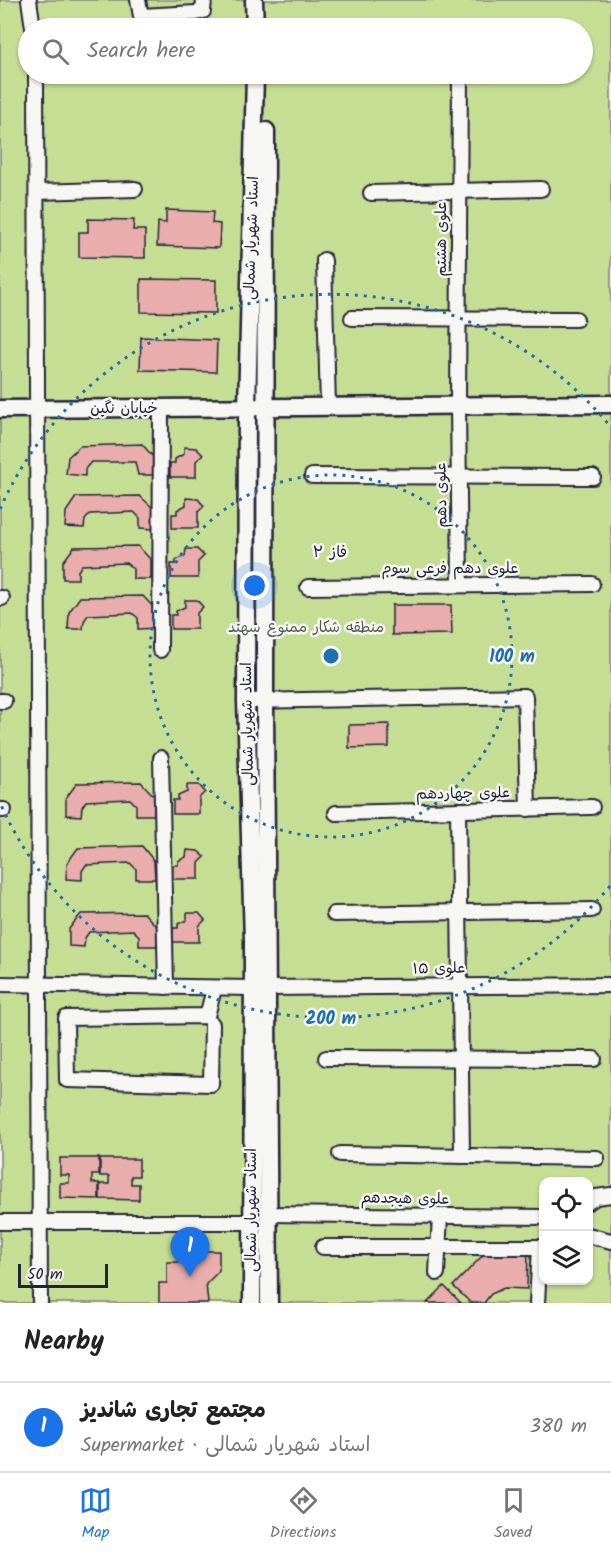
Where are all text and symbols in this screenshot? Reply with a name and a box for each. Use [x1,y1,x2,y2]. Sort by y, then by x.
search box [18,18,593,84]
text: Search here [87,34,195,69]
icon: search [39,35,72,68]
street label: استاد شهریار شمالی [238,176,266,300]
street label: علوی هشتم [430,202,454,276]
street label: خیابان نگین [90,397,158,421]
street label: علوی دهم [429,462,455,528]
district label: فاز ۲ [313,540,347,565]
street label: علوی دهم فرعی سوم [382,557,518,581]
your location [240,571,269,600]
park label: منطقه شکار ممنوع سهند [228,616,384,640]
text: 100 m [489,643,535,672]
centre of rings [321,646,341,666]
street label: استاد شهریار شمالی [235,662,261,786]
street label: علوی چهاردهم [416,781,510,807]
street label: علوی ۱۵ [412,957,466,981]
text: 200 m [306,1005,357,1034]
street label: استاد شهریار شمالی [240,1148,264,1272]
map controls [539,1177,593,1285]
button: locate [539,1177,593,1231]
street label: علوی هیجدهم [361,1186,449,1212]
pin: 1 [170,1228,210,1277]
button: layers [539,1231,593,1285]
scale bar [18,1261,108,1288]
text: 50 m [27,1262,63,1287]
text: Nearby [24,1321,104,1363]
text: مجتمع تجاری شاندیز [81,1394,266,1429]
text: 1 [40,1411,47,1443]
text: 380 m [530,1411,587,1443]
text: Supermarket · استاد شهریار شمالی [81,1430,370,1462]
tab: Map [79,1484,112,1545]
tab: Directions [270,1484,336,1545]
tab: Saved [494,1484,532,1545]

